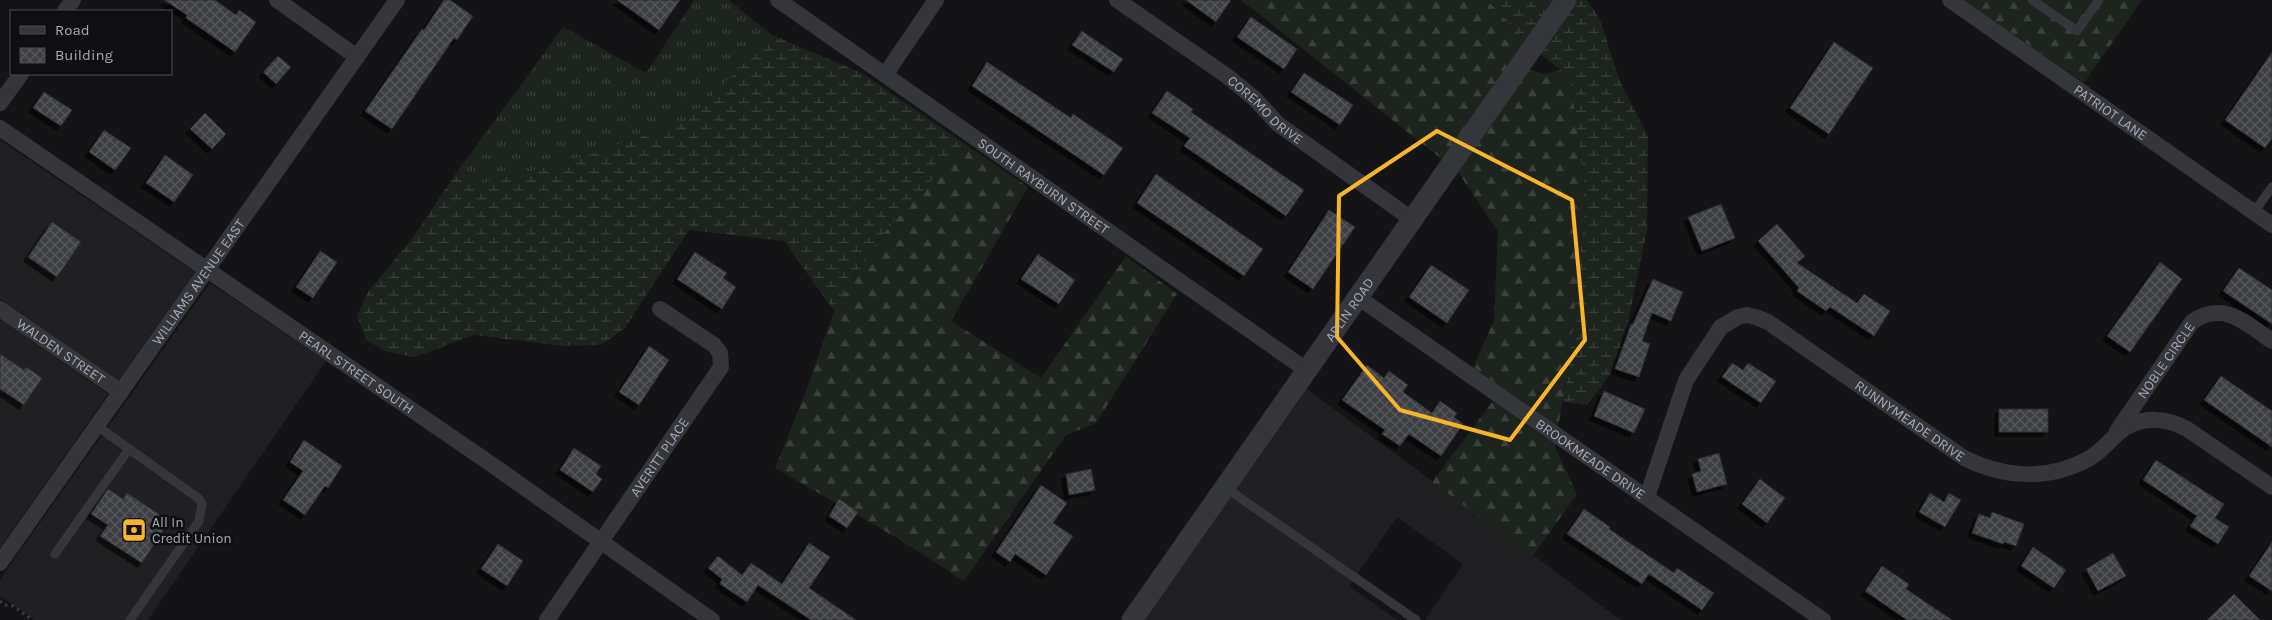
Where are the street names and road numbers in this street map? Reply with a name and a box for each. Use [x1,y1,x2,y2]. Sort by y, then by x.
street label: COREMO DRIVE [1224,72,1307,148]
street label: PATRIOT LANE [2071,81,2151,144]
street label: SOUTH RAYBURN STREET [974,134,1112,238]
street label: WILLIAMS AVENUE EAST [148,216,248,348]
street label: APLIN ROAD [1321,274,1378,345]
street label: WALDEN STREET [14,315,109,387]
street label: NOBLE CIRCLE [2133,319,2198,402]
street label: PEARL STREET SOUTH [296,327,417,417]
street label: RUNNYMEADE DRIVE [1852,376,1969,465]
street label: AVERITT PLACE [626,414,692,500]
street label: BROOKMEADE DRIVE [1533,415,1649,503]

